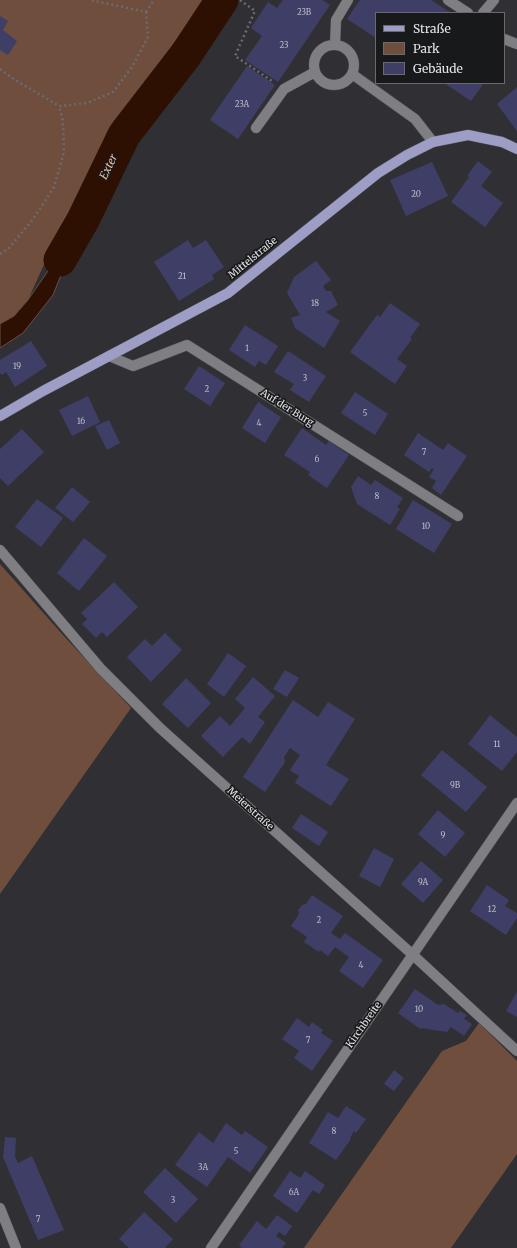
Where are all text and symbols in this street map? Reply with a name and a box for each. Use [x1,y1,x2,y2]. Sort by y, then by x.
house number: 23B [297,8,311,18]
legend [375,12,505,84]
text: Straße [413,21,451,36]
house number: 23 [279,41,289,51]
text: Park [413,41,440,56]
text: Gebäude [413,61,463,76]
house number: 23A [235,100,249,110]
water label: Exter [97,152,121,182]
house number: 20 [411,190,421,200]
street label: Mittelstraße [226,235,280,281]
house number: 21 [178,272,186,282]
house number: 18 [311,299,319,309]
house number: 1 [245,344,249,354]
house number: 19 [13,362,21,372]
house number: 3 [303,374,307,384]
house number: 2 [205,385,209,395]
street label: Auf der Burg [258,387,316,429]
house number: 5 [363,409,367,419]
house number: 16 [77,417,85,427]
house number: 4 [257,419,261,429]
house number: 7 [422,448,426,458]
house number: 6 [315,455,319,465]
house number: 8 [375,492,379,502]
house number: 10 [422,522,430,532]
house number: 11 [494,740,500,750]
house number: 9B [450,781,460,791]
street label: Meierstraße [224,785,276,833]
house number: 9 [441,831,445,841]
house number: 9A [418,878,428,888]
house number: 12 [488,905,496,915]
house number: 2 [317,916,321,926]
house number: 4 [359,961,363,971]
street label: Kirchbreite [344,1000,384,1050]
house number: 10 [415,1005,423,1015]
house number: 7 [306,1036,310,1046]
house number: 8 [332,1127,336,1137]
house number: 5 [234,1147,238,1157]
house number: 3A [198,1163,208,1173]
house number: 6A [289,1188,299,1198]
house number: 3 [171,1196,175,1206]
house number: 7 [36,1215,40,1225]

